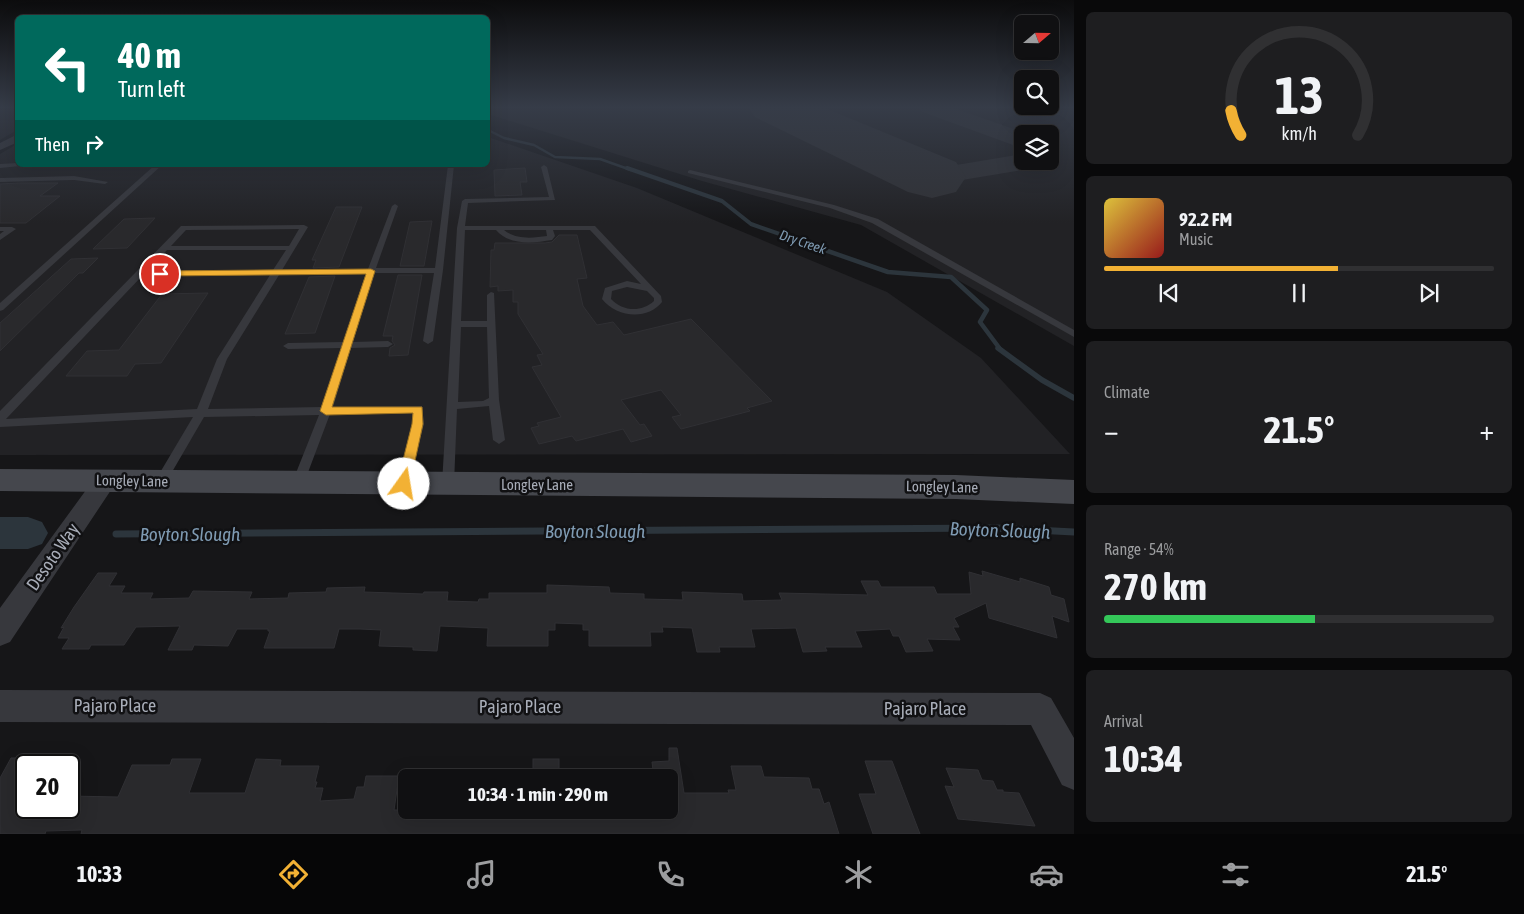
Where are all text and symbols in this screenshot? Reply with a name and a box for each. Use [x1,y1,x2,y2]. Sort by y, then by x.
north arrow [1014,15,1059,60]
map controls [1014,15,1059,170]
icon: left [35,35,100,100]
text: 40 m [118,35,181,75]
text: 13 [1275,65,1323,125]
button: search [1014,70,1059,115]
text: Turn left [118,76,185,102]
text: km/h [1281,123,1317,144]
button: layers [1014,125,1059,170]
icon: right [80,130,108,158]
text: Then [35,133,70,155]
text: 92.2 FM [1179,208,1232,230]
water label: Dry Creek [778,227,829,258]
text: Music [1179,230,1213,248]
pin [139,253,181,295]
icon: arrive [146,260,174,288]
icon: previous [1155,279,1183,307]
icon: pause [1285,279,1313,307]
icon: next [1415,279,1443,307]
text: Climate [1104,383,1150,401]
text: 21.5° [1264,408,1334,451]
text: − [1104,414,1119,446]
text: + [1479,414,1494,446]
position arrow [377,457,429,509]
street label: Longley Lane [96,471,168,490]
street label: Longley Lane [501,476,573,493]
street label: Longley Lane [906,477,978,496]
water label: Boyton Slough [949,517,1051,543]
street label: Desoto Way [22,519,83,594]
water label: Boyton Slough [545,520,645,542]
water label: Boyton Slough [140,523,240,545]
text: Range · 54% [1104,540,1174,558]
text: 270 km [1104,565,1207,608]
street label: Pajaro Place [74,695,156,716]
street label: Pajaro Place [479,696,561,717]
street label: Pajaro Place [884,698,966,719]
text: Arrival [1104,712,1143,730]
text: 10:34 [1104,737,1183,780]
speed limit sign: 20 [15,754,80,819]
text: 10:34 · 1 min · 290 m [468,783,608,805]
icon: directions [276,857,311,892]
icon: music [464,857,499,892]
icon: phone [653,857,688,892]
icon: climate [841,857,876,892]
icon: car [1029,857,1064,892]
icon: filters [1218,857,1253,892]
text: 10:33 [77,861,122,887]
text: 21.5° [1406,861,1447,887]

